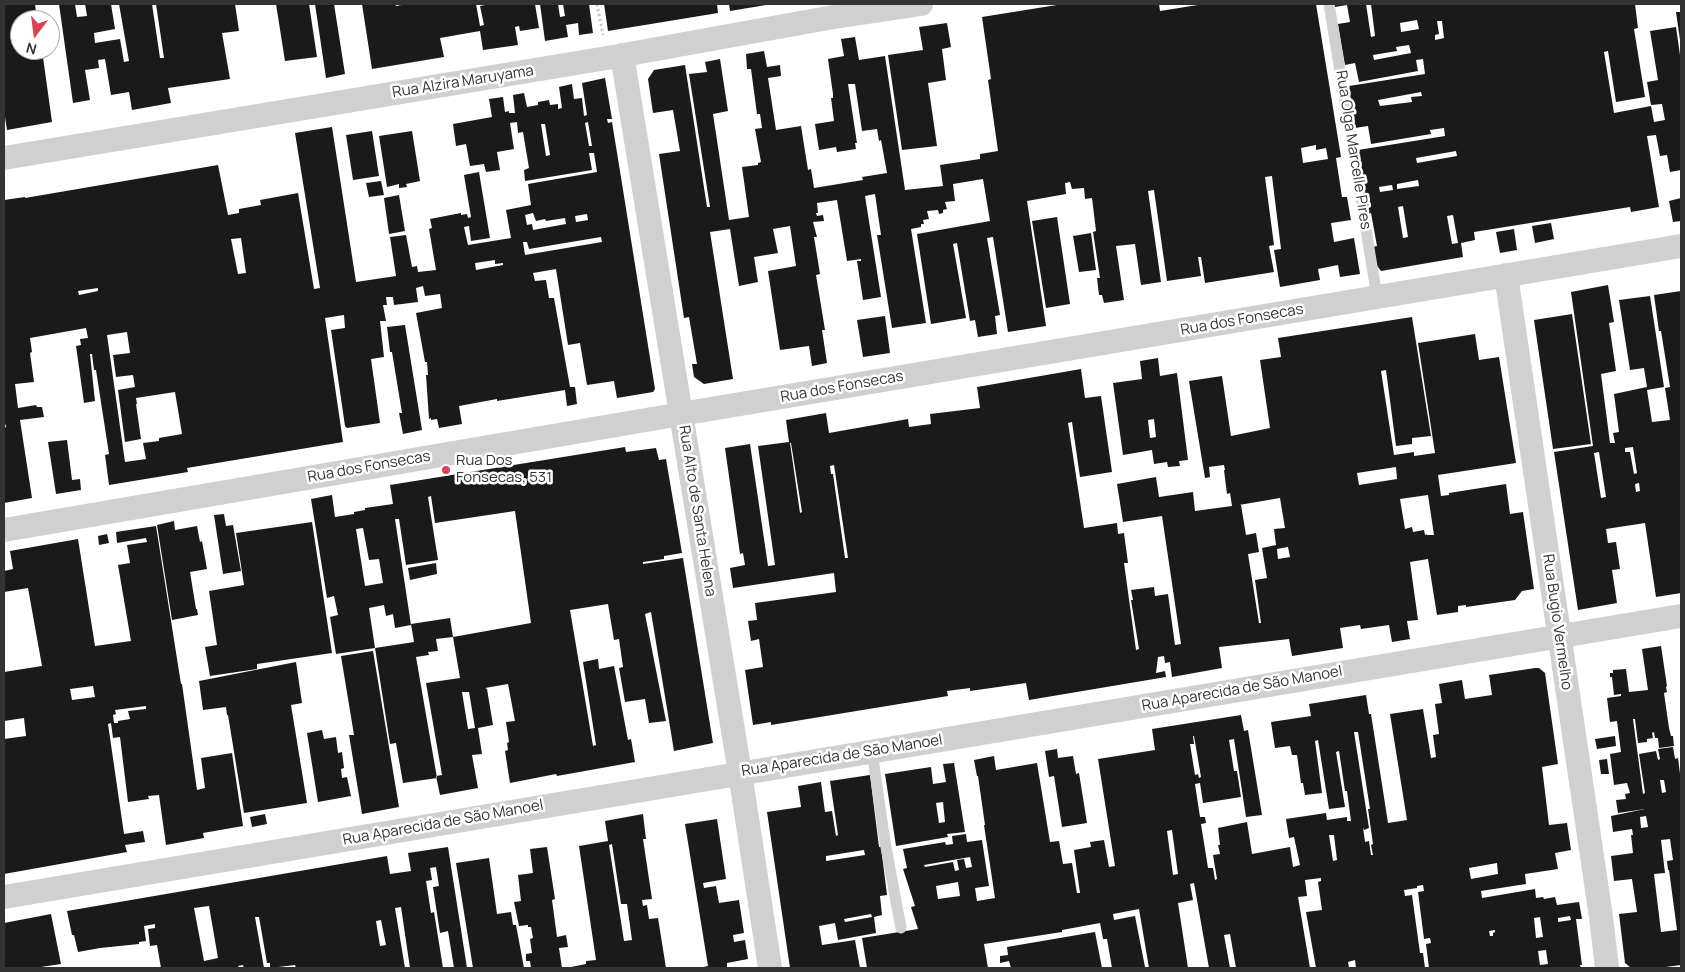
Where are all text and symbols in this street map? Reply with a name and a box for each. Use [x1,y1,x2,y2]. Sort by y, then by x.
north arrow [10,10,60,60]
text: N [24,39,39,59]
street label: Rua Alzira Maruyama [391,62,535,102]
street label: Rua Olga Marcelle Pires [1332,69,1374,231]
street label: Rua dos Fonsecas [1179,300,1305,340]
street label: Rua dos Fonsecas [779,367,905,407]
street label: Rua Alto de Santa Helena [675,424,719,598]
street label: Rua dos Fonsecas [306,447,432,487]
place label: Rua Dos Fonsecas, 531 [456,452,552,487]
marker: Rua Dos Fonsecas, 531 [440,464,452,476]
street label: Rua Bugio Vermelho [1539,553,1575,691]
street label: Rua Aparecida de São Manoel [1140,662,1344,716]
street label: Rua Aparecida de São Manoel [740,731,944,781]
street label: Rua Aparecida de São Manoel [341,796,545,850]

